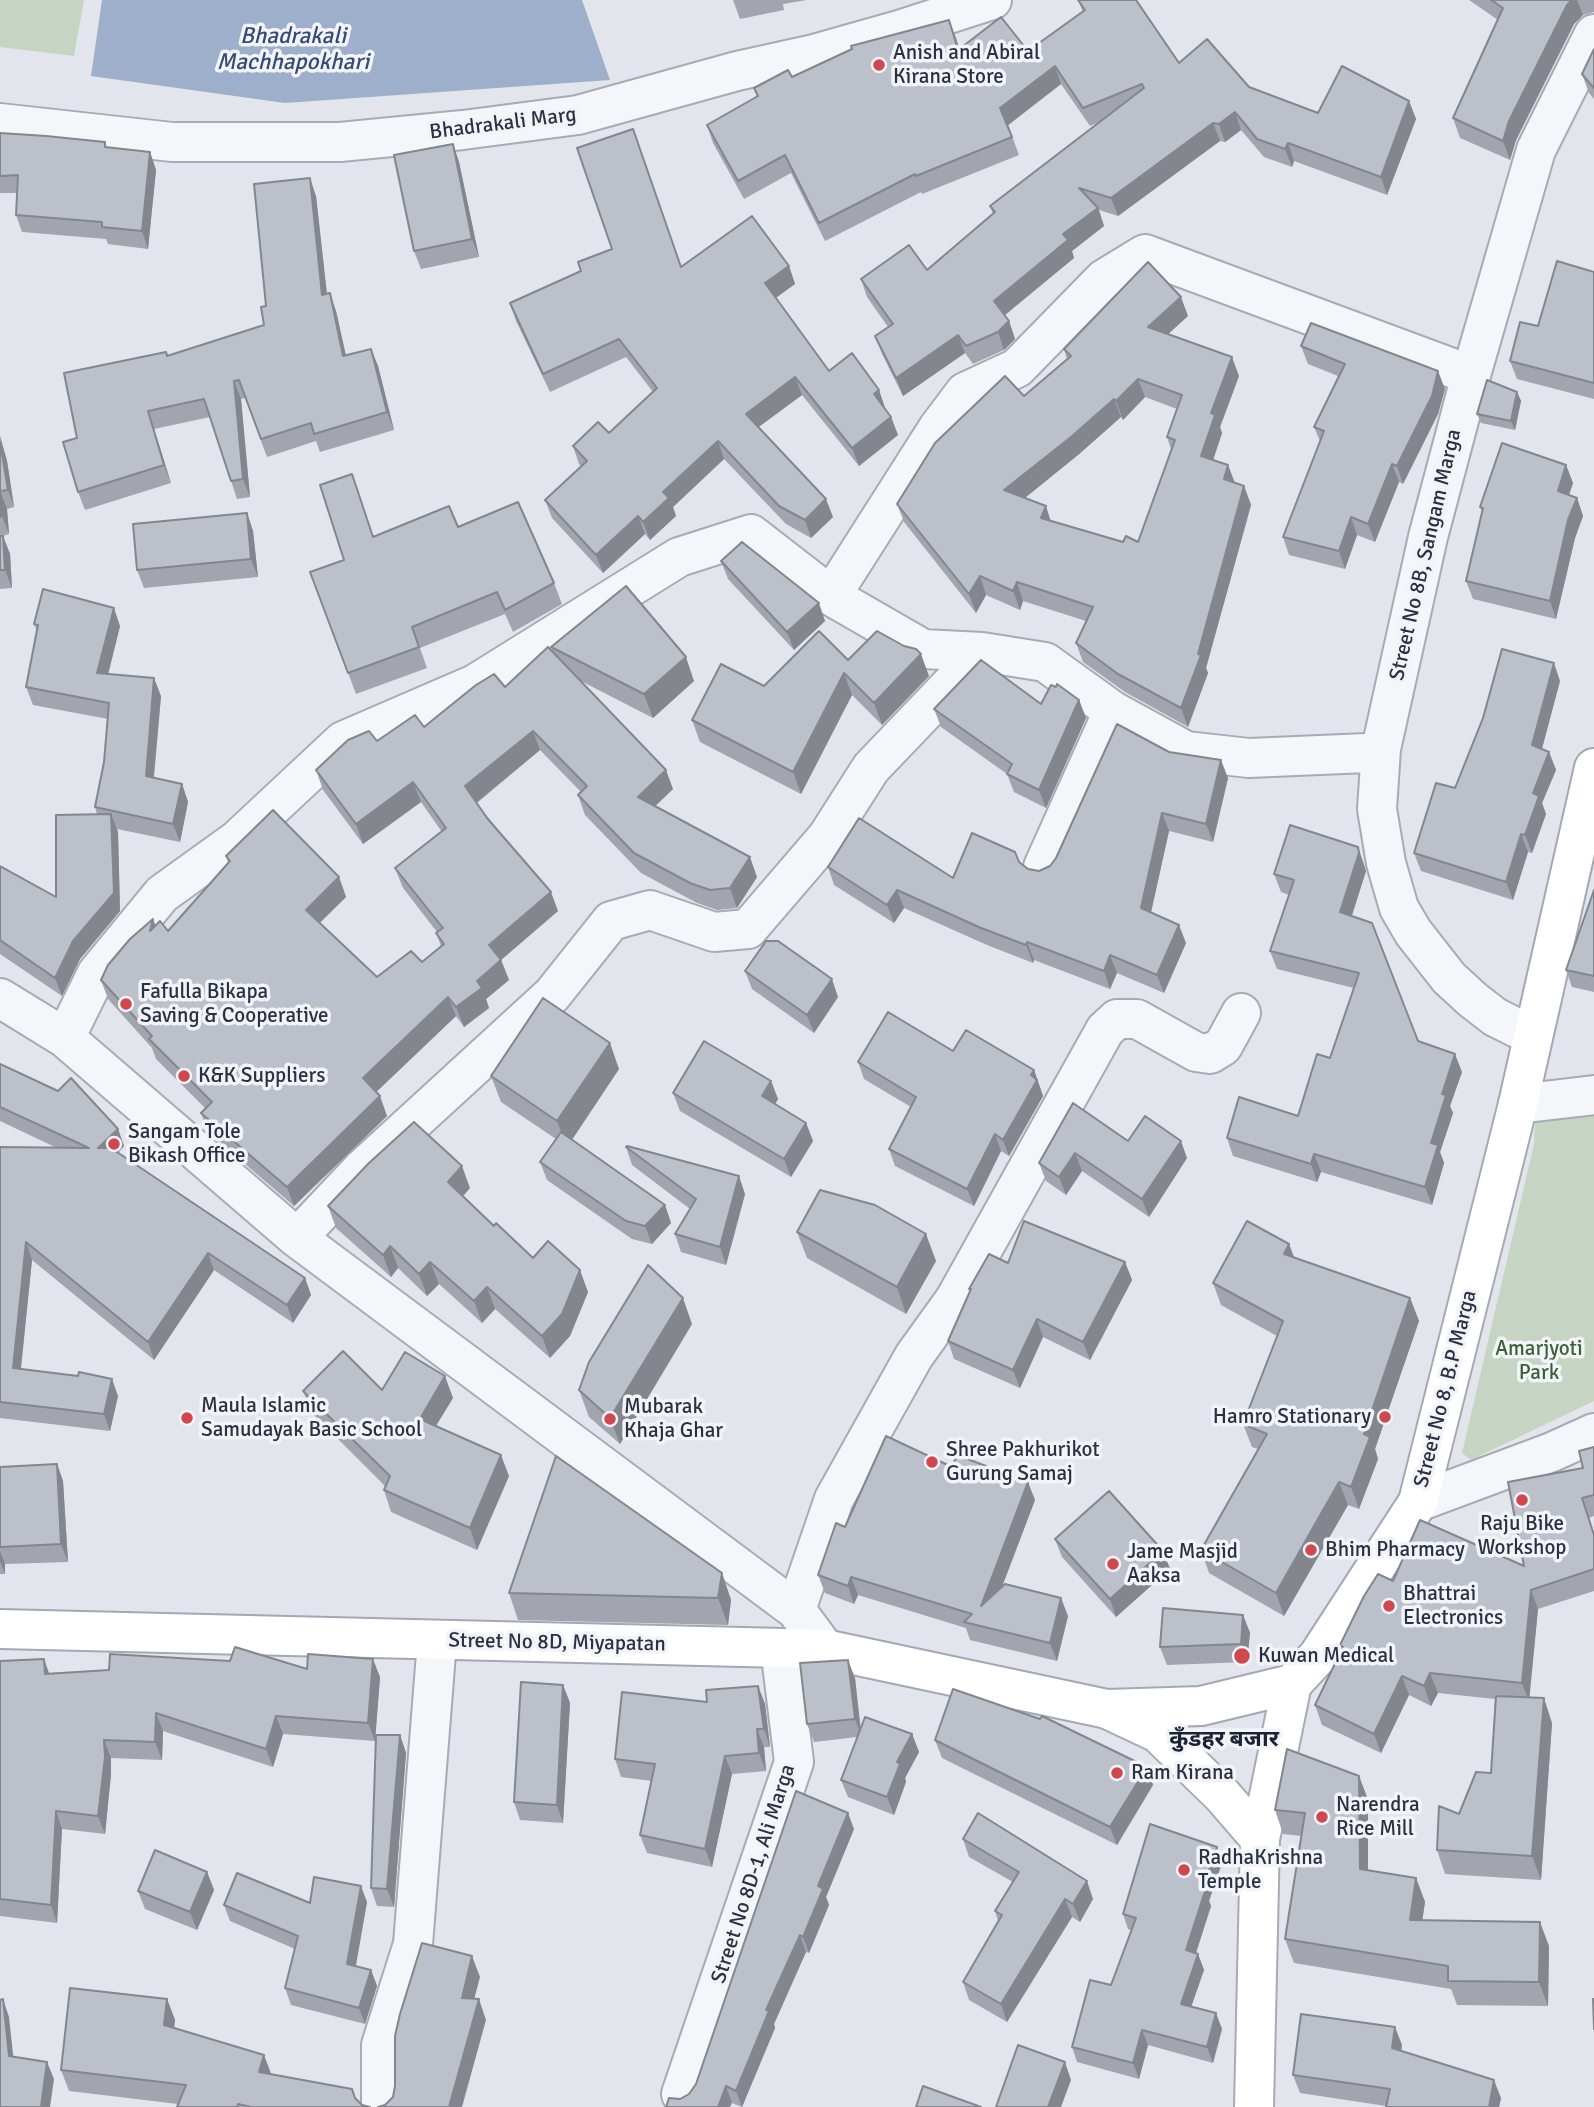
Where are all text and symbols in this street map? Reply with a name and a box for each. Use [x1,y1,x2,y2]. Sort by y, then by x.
water label: Bhadrakali Machhapokhari [217,23,369,77]
place label: Anish and Abiral Kirana Store [893,40,1040,90]
marker: Anish and Abiral Kirana Store [871,57,887,73]
street label: Bhadrakali Marg [428,102,578,146]
street label: Street No 8B, Sangam Marga [1385,427,1467,683]
place label: Fafulla Bikapa Saving & Cooperative [140,979,329,1029]
marker: Fafulla Bikapa Saving & Cooperative [118,996,134,1012]
place label: K&K Suppliers [198,1063,325,1089]
marker: K&K Suppliers [176,1068,192,1084]
place label: Sangam Tole Bikash Office [128,1119,246,1169]
marker: Sangam Tole Bikash Office [106,1136,122,1152]
street label: Street No 8, B.P Marga [1409,1288,1483,1490]
park label: Amarjyoti Park [1495,1336,1583,1386]
place label: Maula Islamic Samudayak Basic School [201,1393,422,1443]
place label: Mubarak Khaja Ghar [624,1394,723,1444]
place label: Hamro Stationary [1213,1404,1371,1430]
marker: Hamro Stationary [1377,1409,1393,1425]
marker: Maula Islamic Samudayak Basic School [179,1410,195,1426]
marker: Mubarak Khaja Ghar [602,1411,618,1427]
place label: Shree Pakhurikot Gurung Samaj [946,1437,1100,1487]
marker: Shree Pakhurikot Gurung Samaj [924,1454,940,1470]
marker: Raju Bike Workshop [1514,1492,1530,1508]
place label: Raju Bike Workshop [1478,1511,1566,1561]
place label: Bhim Pharmacy [1325,1537,1465,1563]
place label: Jame Masjid Aaksa [1127,1539,1238,1589]
marker: Bhim Pharmacy [1303,1542,1319,1558]
marker: Jame Masjid Aaksa [1105,1556,1121,1572]
place label: Bhattrai Electronics [1403,1581,1503,1631]
marker: Bhattrai Electronics [1381,1598,1397,1614]
street label: Street No 8D, Miyapatan [448,1629,666,1657]
place label: Kuwan Medical [1258,1643,1394,1669]
marker: Kuwan Medical [1232,1646,1252,1666]
district label: कुँडहर बजार [1169,1726,1279,1754]
place label: Ram Kirana [1131,1760,1234,1786]
street label: Street No 8D-1, Ali Marga [707,1761,801,1987]
marker: Ram Kirana [1109,1765,1125,1781]
place label: Narendra Rice Mill [1336,1792,1420,1842]
marker: Narendra Rice Mill [1314,1809,1330,1825]
place label: RadhaKrishna Temple [1198,1845,1323,1895]
marker: RadhaKrishna Temple [1176,1862,1192,1878]

